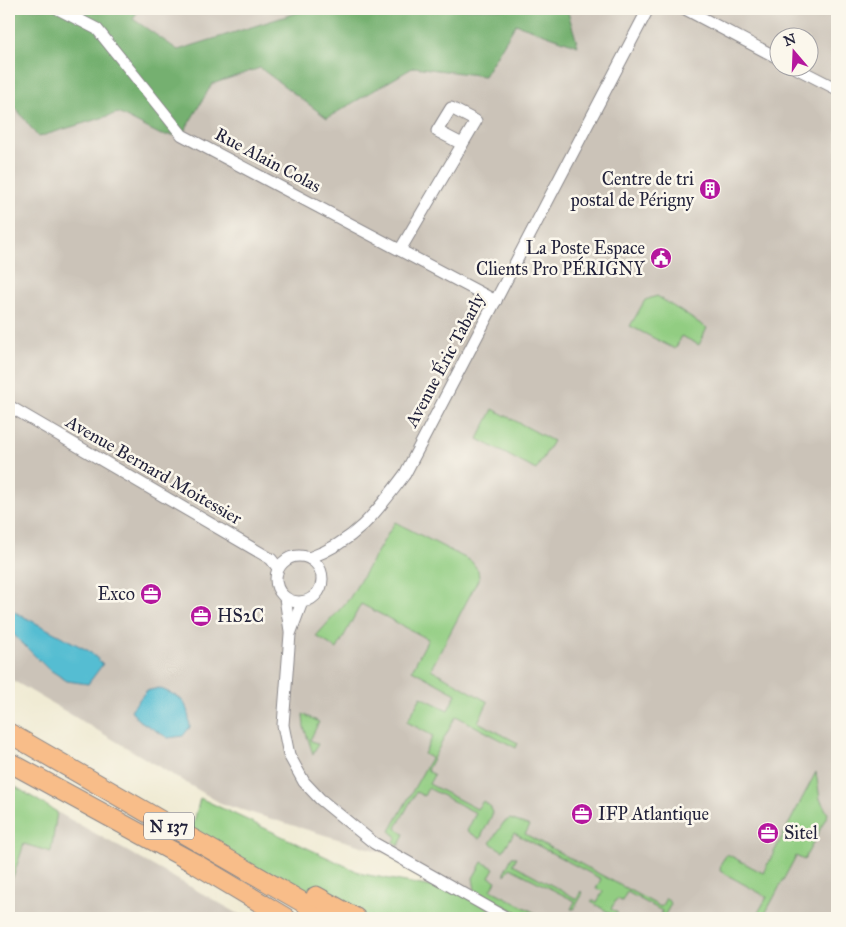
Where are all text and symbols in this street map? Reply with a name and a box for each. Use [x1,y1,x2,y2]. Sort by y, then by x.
north arrow [768,28,818,78]
text: N [782,30,798,50]
street label: Rue Alain Colas [211,123,325,197]
place label: Centre de tri postal de Périgny [570,168,695,212]
building icon: Centre de tri postal de Périgny [698,177,722,201]
place label: La Poste Espace Clients Pro PÉRIGNY [476,237,646,280]
public building icon: La Poste Espace Clients Pro PÉRIGNY [649,246,673,270]
street label: Avenue Éric Tabarly [398,288,490,432]
street label: Avenue Bernard Moitessier [61,410,246,530]
office icon: Exco [139,582,163,606]
place label: Exco [97,583,135,605]
office icon: HS2C [189,604,213,628]
place label: HS2C [217,605,264,627]
office icon: IFP Atlantique [570,802,594,826]
place label: IFP Atlantique [598,803,709,826]
road number: N 137 [144,812,194,839]
office icon: Sitel [756,821,780,845]
place label: Sitel [784,822,818,844]

